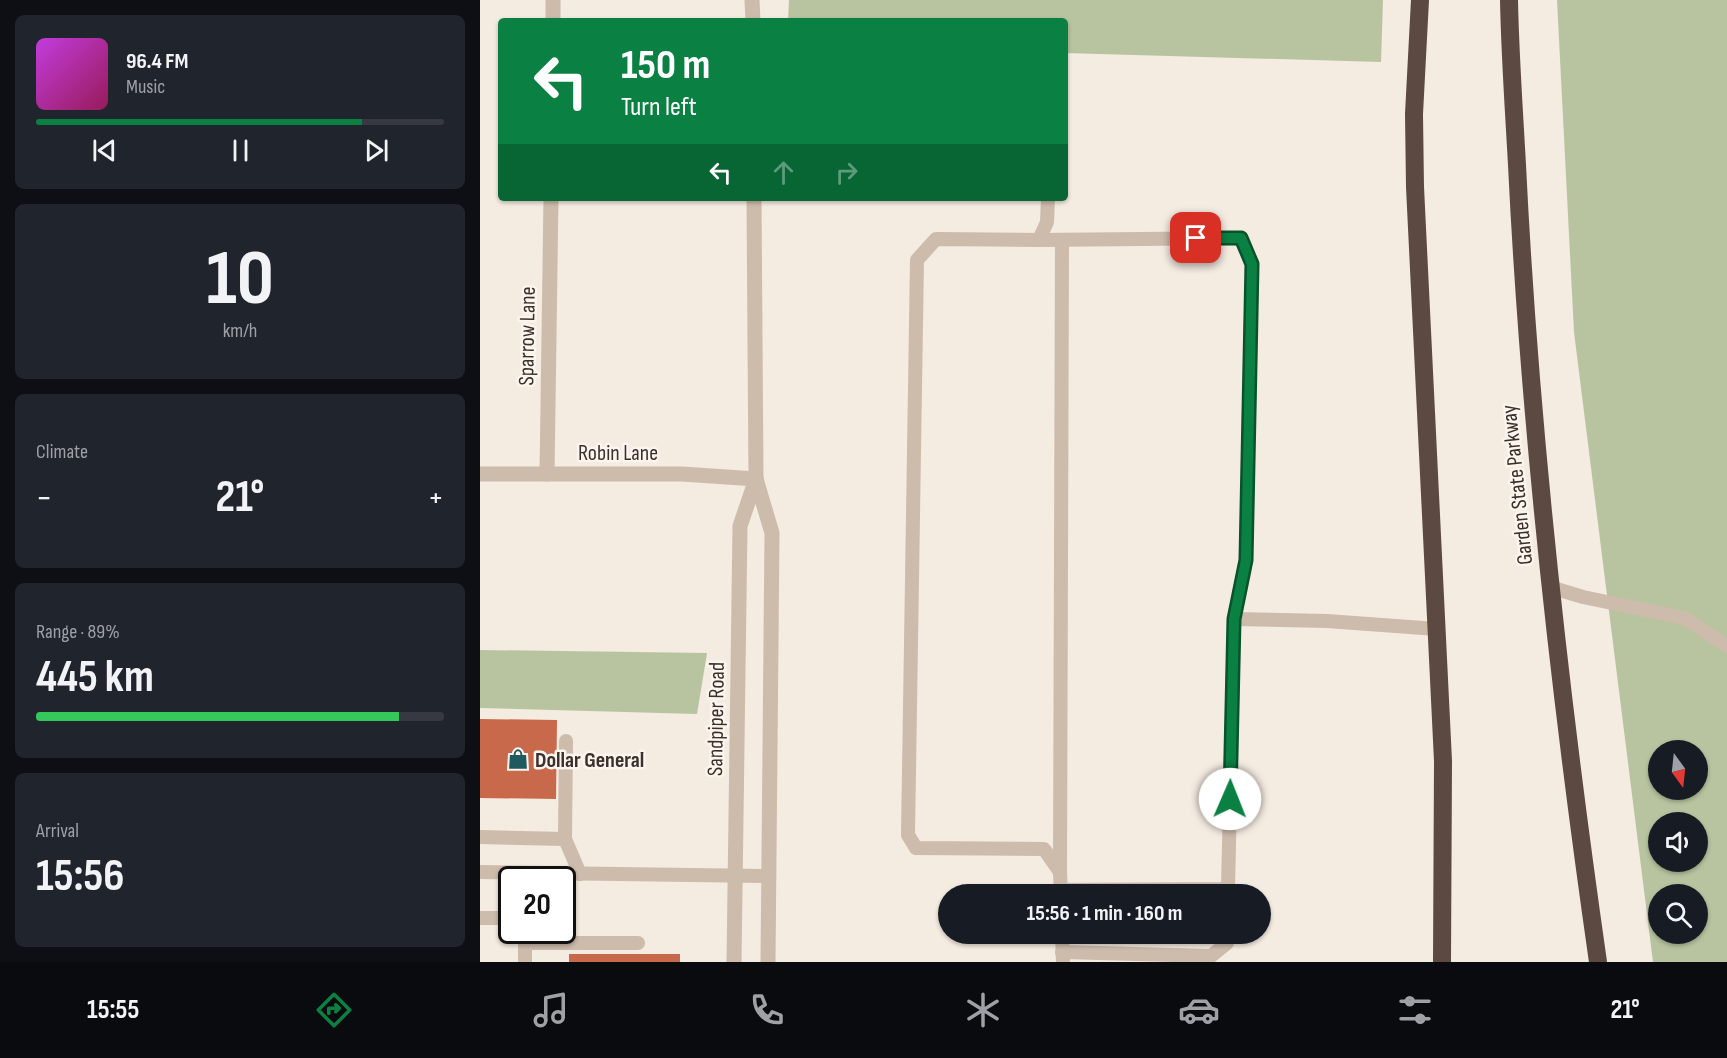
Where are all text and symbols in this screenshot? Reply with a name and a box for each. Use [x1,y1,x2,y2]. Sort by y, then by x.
text: 150 m [621,40,710,91]
icon: left [522,42,600,120]
text: 96.4 FM [126,48,188,75]
text: Music [126,75,165,99]
text: Turn left [621,91,697,123]
icon: previous [88,134,121,167]
icon: pause [224,134,257,167]
icon: next [360,134,393,167]
icon: left [704,156,737,189]
icon: ahead [767,156,800,189]
icon: right [830,156,863,189]
pin [1170,212,1221,263]
icon: arrive [1179,221,1212,254]
text: 10 [206,233,274,326]
street label: Sparrow Lane [513,286,542,386]
text: km/h [223,319,257,343]
street label: Garden State Parkway [1496,403,1539,566]
text: Climate [36,440,88,464]
street label: Robin Lane [578,440,658,467]
text: 21° [216,470,264,525]
text: − [36,478,52,518]
text: + [428,478,444,518]
text: Range · 89% [36,620,120,644]
text: 445 km [36,650,154,705]
street label: Sandpiper Road [702,662,731,776]
north arrow [1648,740,1708,800]
map controls [1648,740,1708,944]
shop icon: Dollar General [506,747,530,771]
place label: Dollar General [535,747,644,774]
position arrow [1198,767,1262,831]
button: sound [1648,812,1708,872]
text: Arrival [36,819,79,843]
text: 15:56 [36,849,124,904]
speed limit sign: 20 [498,866,576,944]
button: search [1648,884,1708,944]
text: 15:56 · 1 min · 160 m [1027,900,1182,927]
icon: directions [313,989,355,1031]
icon: music [530,989,572,1031]
icon: phone [746,989,788,1031]
icon: climate [962,989,1004,1031]
icon: car [1178,989,1220,1031]
icon: filters [1394,989,1436,1031]
text: 15:55 [87,994,139,1026]
text: 21° [1611,994,1640,1026]

